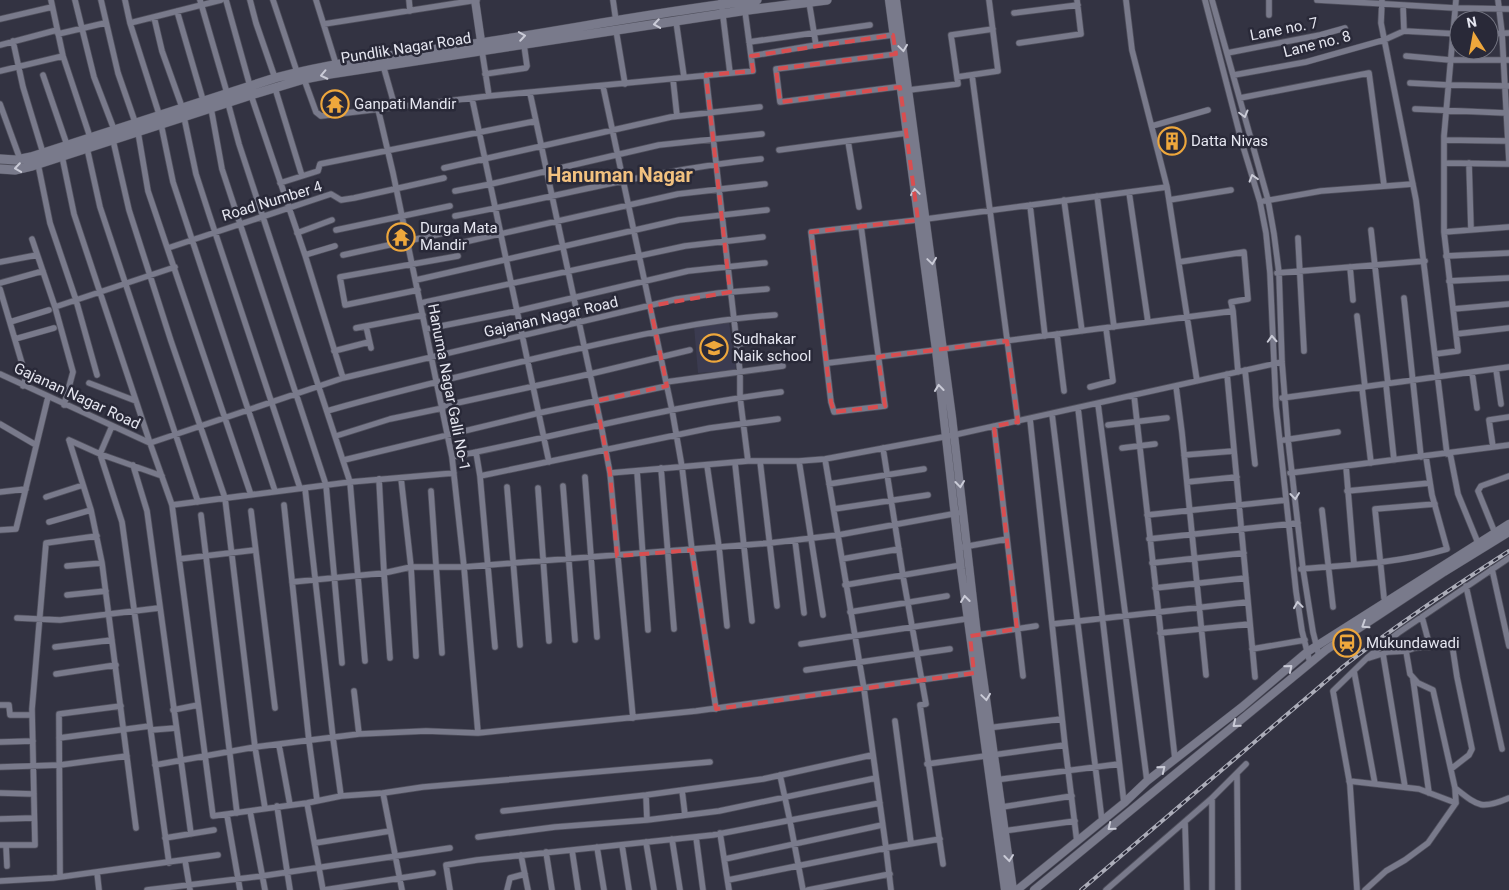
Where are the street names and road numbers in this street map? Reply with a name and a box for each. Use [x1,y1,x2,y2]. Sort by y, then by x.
street label: Lane no. 7 [1248,14,1320,44]
street label: Lane no. 8 [1281,27,1353,61]
street label: Pundlik Nagar Road [340,29,472,67]
street label: Road Number 4 [220,177,325,225]
street label: Gajanan Nagar Road [482,293,620,341]
street label: Hanuma Nagar Galli No-1 [424,302,474,472]
street label: Gajanan Nagar Road [11,359,143,433]

